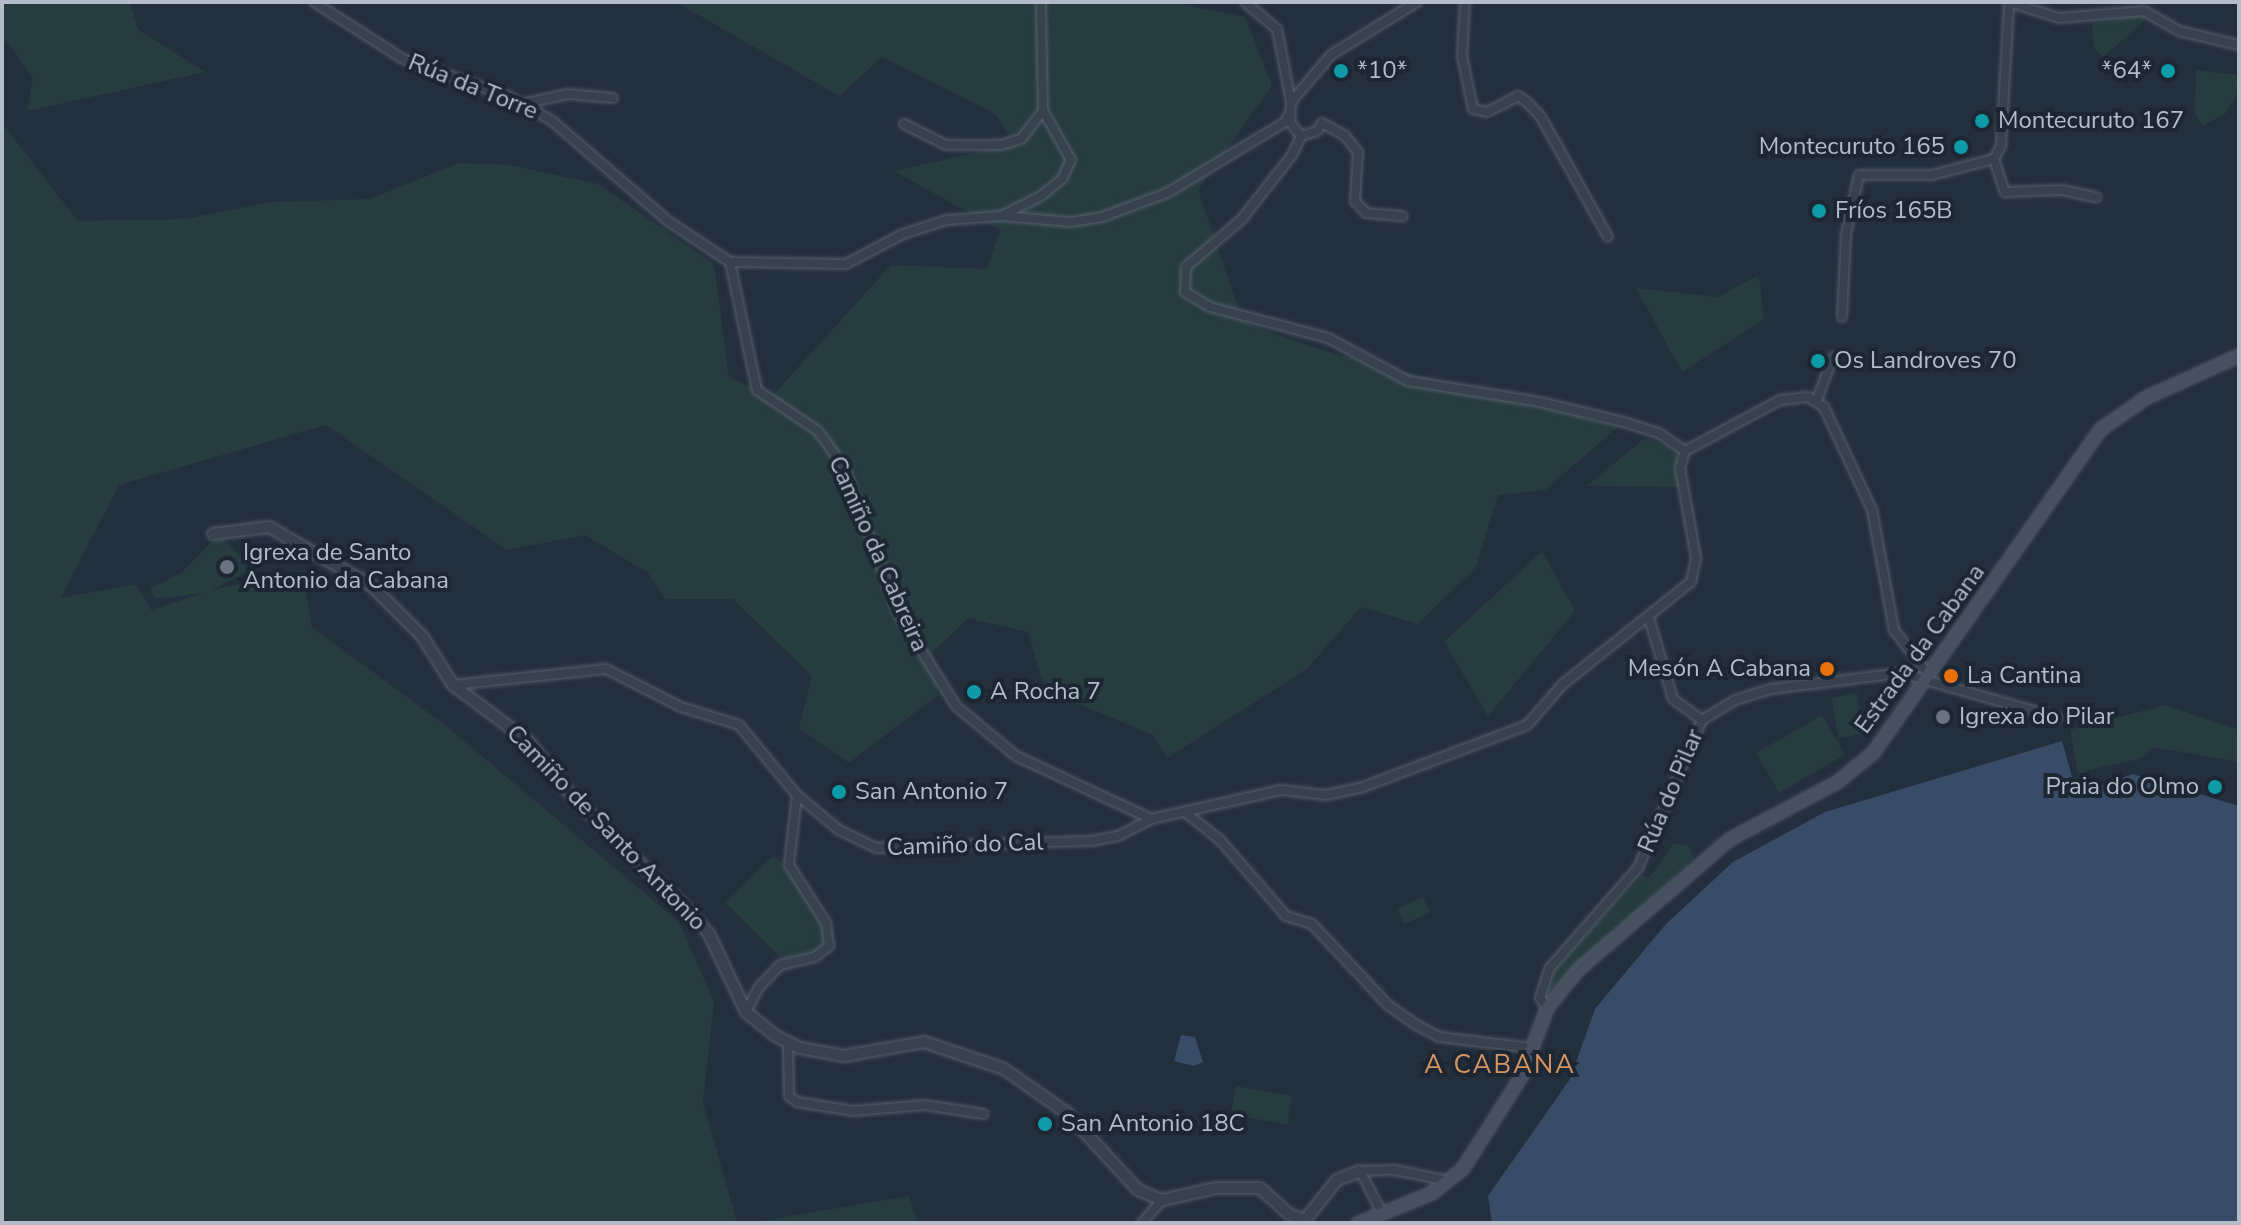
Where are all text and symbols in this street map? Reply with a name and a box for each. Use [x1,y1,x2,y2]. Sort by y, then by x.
street label: Rúa da Torre [404,48,542,126]
place label: *10* [1357,57,1407,85]
place label: *64* [2102,57,2152,85]
marker: *10* [1332,62,1350,80]
marker: *64* [2159,62,2177,80]
place label: Montecuruto 167 [1998,107,2184,135]
marker: Montecuruto 167 [1973,112,1991,130]
place label: Montecuruto 165 [1759,133,1945,161]
marker: Montecuruto 165 [1952,138,1970,156]
place label: Fríos 165B [1835,197,1953,225]
marker: Fríos 165B [1810,202,1828,220]
place label: Os Landroves 70 [1834,347,2017,375]
marker: Os Landroves 70 [1809,352,1827,370]
street label: Camiño da Cabreira [822,452,934,656]
place label: Igrexa de Santo Antonio da Cabana [243,539,449,595]
marker: Igrexa de Santo Antonio da Cabana [218,558,236,576]
street label: Estrada da Cabana [1849,559,1991,739]
place label: Mesón A Cabana [1628,655,1811,683]
marker: Mesón A Cabana [1818,660,1836,678]
place label: La Cantina [1967,662,2081,690]
marker: La Cantina [1942,667,1960,685]
place label: A Rocha 7 [990,678,1101,706]
marker: A Rocha 7 [965,683,983,701]
place label: Igrexa do Pilar [1959,703,2114,731]
marker: Igrexa do Pilar [1934,708,1952,726]
street label: Camiño de Santo Antonio [500,719,712,937]
street label: Rúa do Pilar [1632,725,1710,857]
place label: Praia do Olmo [2045,773,2199,801]
place label: San Antonio 7 [855,778,1008,806]
marker: Praia do Olmo [2206,778,2224,796]
marker: San Antonio 7 [830,783,848,801]
street label: Camiño do Cal [886,828,1044,862]
district label: A CABANA [1424,1049,1576,1081]
place label: San Antonio 18C [1061,1110,1245,1138]
marker: San Antonio 18C [1036,1115,1054,1133]

